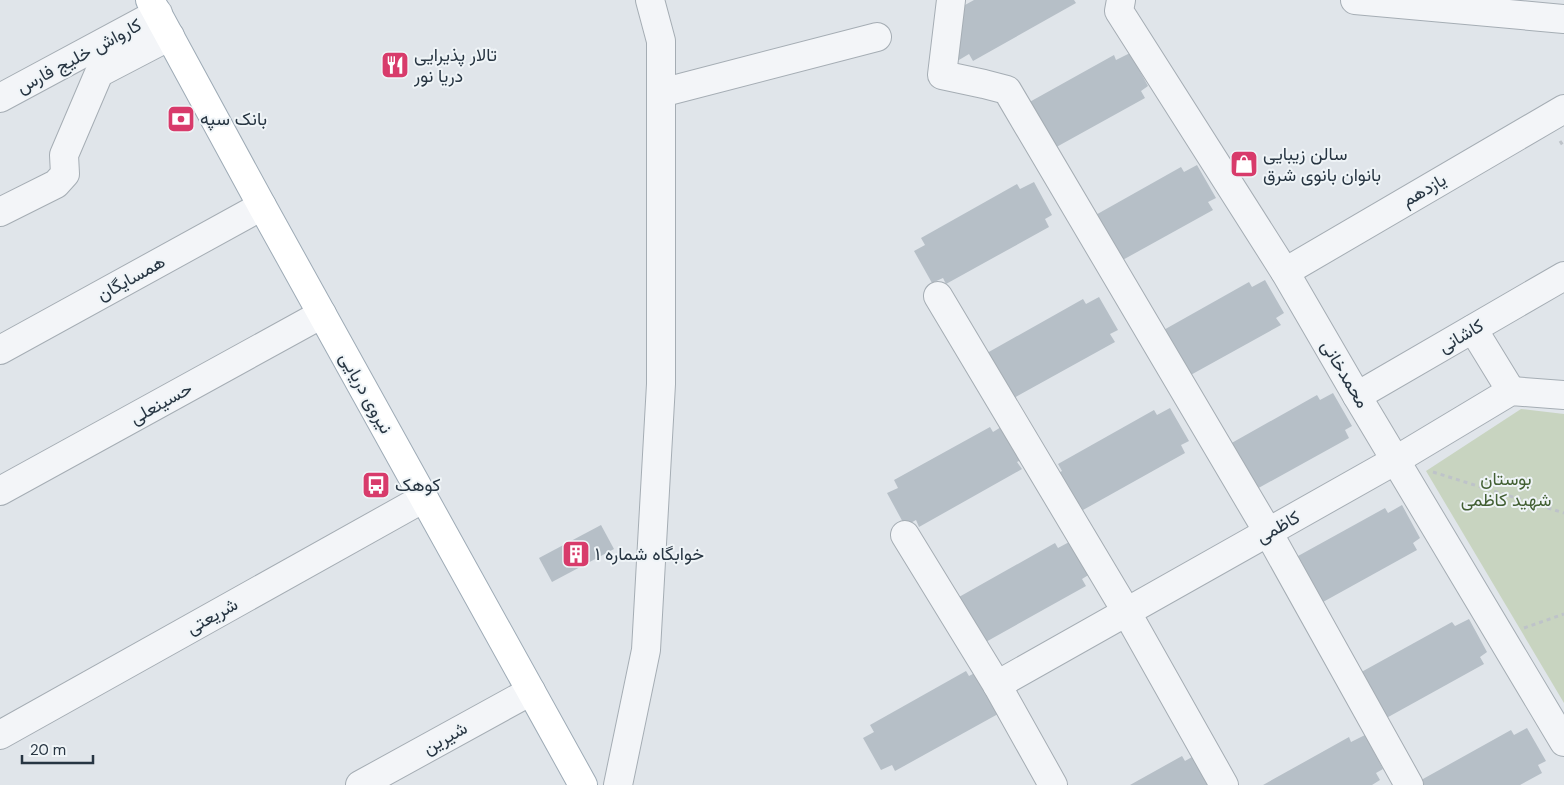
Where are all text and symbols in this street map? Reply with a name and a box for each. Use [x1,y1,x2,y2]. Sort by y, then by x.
street label: کارواش خلیج فارس [12,13,146,99]
place label: تالار پذیرایی دریا نور [413,43,497,88]
restaurant icon: تالار پذیرایی دریا نور [380,50,410,80]
bank icon: بانک سپه [166,104,196,134]
place label: بانک سپه [200,107,267,131]
place label: سالن زیبایی بانوان بانوی شرق [1263,142,1381,187]
shop icon: سالن زیبایی بانوان بانوی شرق [1229,149,1259,179]
street label: یازدهم [1397,168,1451,212]
street label: همسایگان [93,249,169,307]
street label: کاشانی [1434,313,1488,358]
street label: محمدخانی [1315,336,1375,412]
street label: نیروی دریایی [334,348,398,438]
street label: حسینعلی [126,376,196,430]
park label: بوستان شهید کاظمی [1461,467,1551,512]
bus stop icon: کوهک [361,470,391,500]
place label: کوهک [395,473,440,497]
street label: کاظمی [1252,505,1304,549]
building icon: خوابگاه شماره ۱ [561,539,591,569]
place label: خوابگاه شماره ۱ [595,542,704,566]
street label: شریعتی [182,592,242,640]
street label: شیرین [418,716,472,760]
scale bar [22,732,94,764]
text: 20 m [30,740,66,760]

